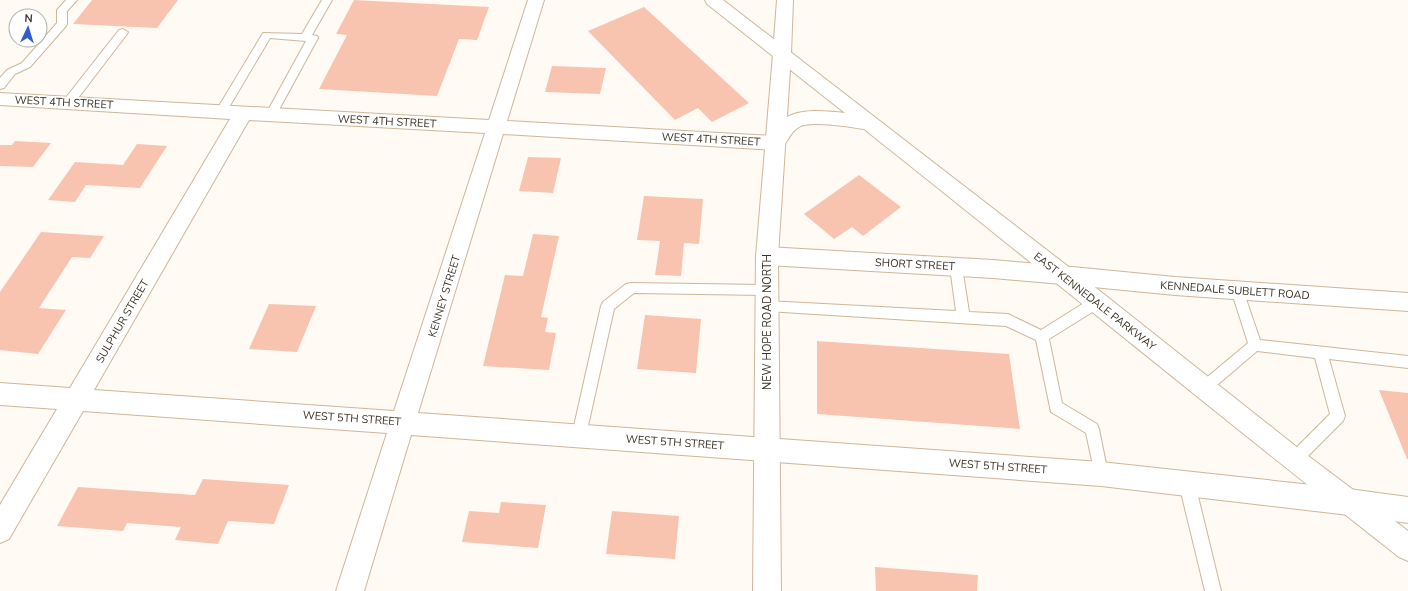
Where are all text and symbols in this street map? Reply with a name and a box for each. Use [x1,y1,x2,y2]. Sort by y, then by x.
north arrow [8,8,48,48]
text: N [24,11,33,26]
street label: WEST 4TH STREET [14,92,114,113]
street label: WEST 4TH STREET [337,111,437,132]
street label: WEST 4TH STREET [661,129,761,150]
street label: EAST KENNEDALE PARKWAY [1031,249,1159,354]
street label: KENNEY STREET [425,253,464,339]
street label: NEW HOPE ROAD NORTH [760,254,775,390]
street label: SHORT STREET [875,255,956,274]
street label: SULPHUR STREET [92,276,153,366]
street label: KENNEDALE SUBLETT ROAD [1160,278,1310,303]
street label: WEST 5TH STREET [302,408,402,429]
street label: WEST 5TH STREET [625,432,725,453]
street label: WEST 5TH STREET [948,456,1048,477]

